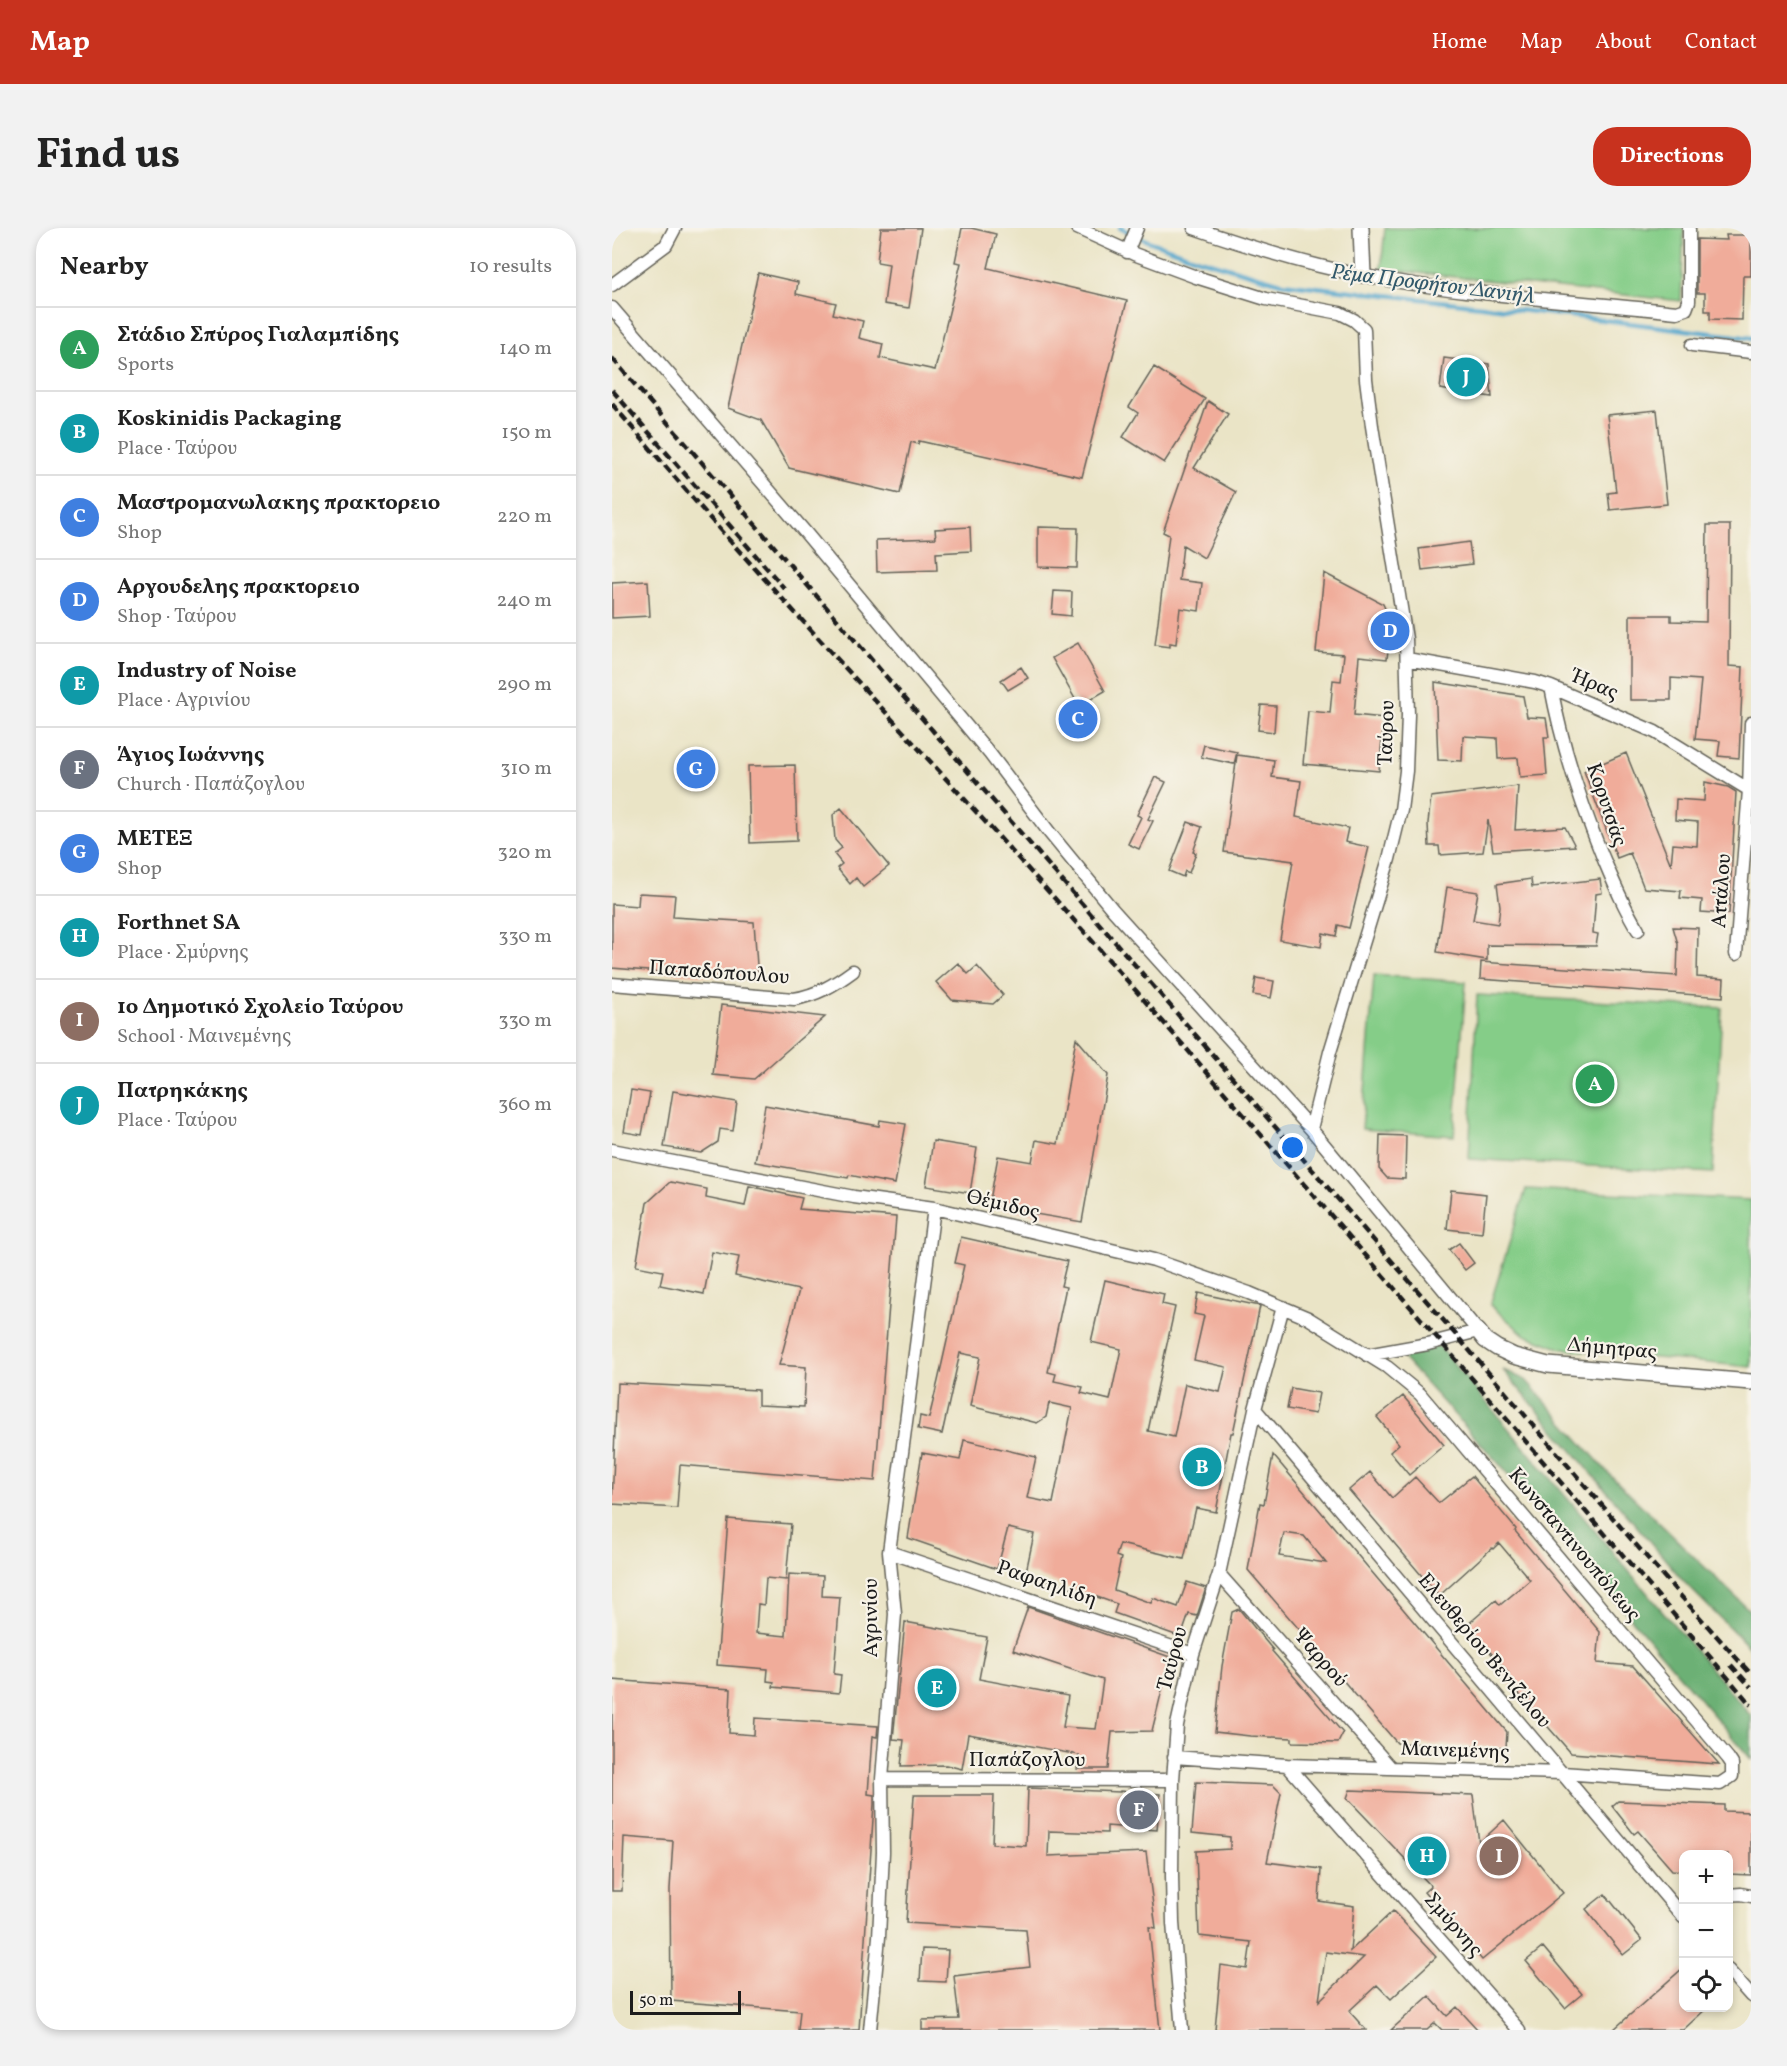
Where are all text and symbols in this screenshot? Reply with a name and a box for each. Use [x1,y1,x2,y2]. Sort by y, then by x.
text: Map [30,23,90,62]
text: Home [1432,28,1487,57]
text: Map [1520,28,1562,57]
text: About [1595,28,1652,57]
text: Contact [1685,28,1757,57]
text: Find us [36,127,180,186]
button: Directions [1593,127,1751,186]
text: Nearby [60,249,149,285]
text: 10 results [469,253,552,281]
water label: Ρέμα Προφήτου Δανιήλ [1329,257,1537,313]
text: Στάδιο Σπύρος Γιαλαμπίδης [117,320,399,351]
text: A [72,335,87,363]
text: 140 m [499,335,552,363]
text: Sports [117,351,174,379]
pin: J [1446,354,1486,400]
text: Koskinidis Packaging [117,404,341,435]
text: B [73,419,86,447]
text: 150 m [501,419,552,447]
text: Place · Ταύρου [117,435,237,463]
text: Μαστρομανωλακης πρακτορειο [117,488,440,519]
text: C [73,503,86,531]
text: 220 m [497,503,552,531]
text: Shop [117,519,162,547]
text: Αργουδελης πρακτορειο [117,572,360,603]
text: D [72,587,87,615]
text: 240 m [497,587,552,615]
text: Shop · Ταύρου [117,603,236,631]
pin: D [1370,608,1410,654]
text: Industry of Noise [117,656,296,687]
street label: Ήρας [1565,661,1623,708]
text: E [73,671,86,699]
text: 290 m [497,671,552,699]
text: Place · Αγρινίου [117,687,250,715]
pin: C [1058,696,1098,742]
street label: Ταύρου [1371,700,1403,766]
text: Άγιος Ιωάννης [117,740,264,771]
pin: G [676,746,716,792]
text: F [74,755,85,783]
text: 310 m [500,755,552,783]
street label: Κορυτσάς [1578,759,1634,851]
text: Church · Παπάζογλου [117,771,305,799]
text: ΜΕΤΕΞ [117,824,193,855]
text: G [72,839,87,867]
text: 320 m [497,839,552,867]
street label: Αττάλου [1705,853,1739,929]
text: Shop [117,855,162,883]
text: Forthnet SA [117,908,240,939]
text: H [72,923,87,951]
text: 330 m [498,923,552,951]
text: Place · Σμύρνης [117,939,249,967]
street label: Παπαδόπουλου [648,954,790,992]
text: 1ο Δημοτικό Σχολείο Ταύρου [117,992,403,1023]
text: I [76,1007,83,1035]
text: 330 m [498,1007,552,1035]
text: School · Μαινεμένης [117,1023,291,1051]
pin: A [1576,1062,1614,1106]
text: Πατρηκάκης [117,1076,248,1107]
text: J [76,1091,83,1119]
text: 360 m [498,1091,552,1119]
text: Place · Ταύρου [117,1107,237,1135]
your location [1278,1133,1307,1162]
street label: Θέμιδος [963,1182,1043,1228]
street label: Δήμητρας [1566,1331,1658,1367]
pin: B [1182,1444,1222,1490]
street label: Κωνσταντινουπόλεως [1501,1462,1647,1628]
street label: Ραφαηλίδη [993,1553,1101,1615]
street label: Ελευθερίου Βενιζέλου [1410,1567,1558,1735]
street label: Αγρινίου [857,1578,886,1658]
street label: Ψαρρού [1286,1622,1354,1694]
street label: Ταύρου [1151,1624,1195,1694]
pin: E [918,1666,956,1710]
street label: Μαινεμένης [1400,1735,1510,1767]
street label: Παπάζογλου [969,1746,1085,1775]
pin: F [1120,1788,1158,1832]
pin: H [1408,1834,1446,1878]
pin: I [1480,1834,1518,1878]
map controls [1679,1850,1733,2012]
button: + [1679,1850,1733,1904]
street label: Σμύρνης [1417,1886,1489,1964]
button: − [1679,1904,1733,1958]
button: locate [1679,1958,1733,2012]
scale bar [630,1988,741,2016]
text: 50 m [639,1990,673,2012]

